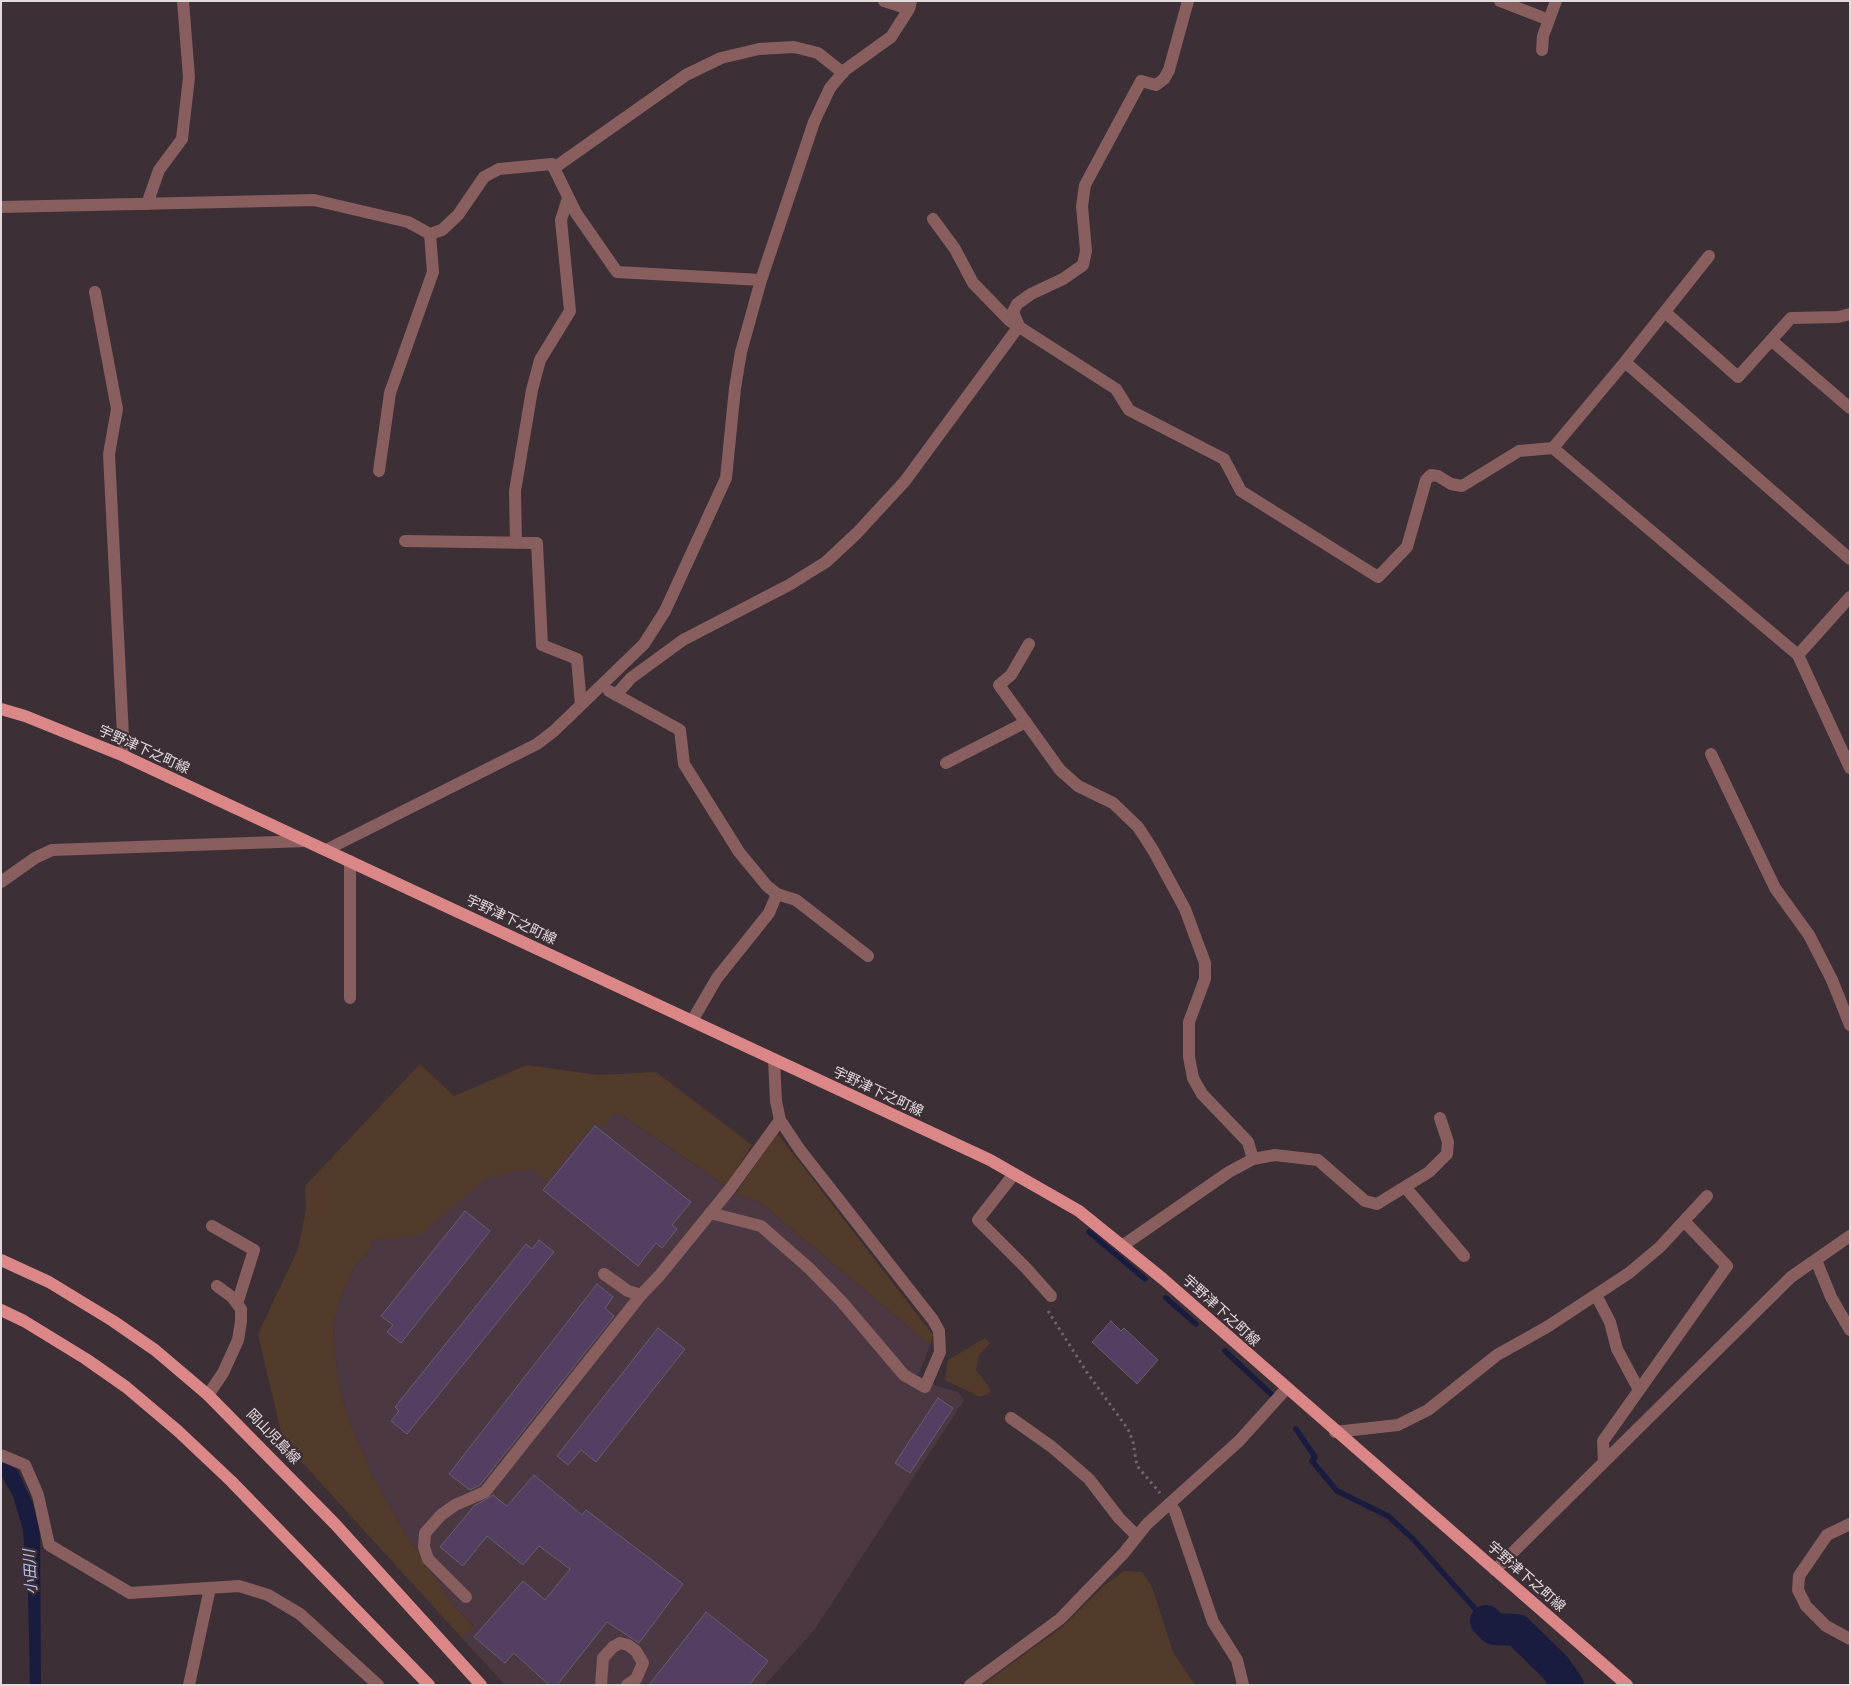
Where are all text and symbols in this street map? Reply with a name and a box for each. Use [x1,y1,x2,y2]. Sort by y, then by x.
street label: 宇野津下之町線 [96,722,192,778]
street label: 宇野津下之町線 [463,892,559,948]
street label: 宇野津下之町線 [830,1064,926,1120]
street label: 宇野津下之町線 [1179,1272,1263,1350]
street label: 岡山児島線 [243,1406,303,1468]
street label: 宇野津下之町線 [1484,1539,1568,1615]
water label: 小田川 [21,1549,41,1595]

